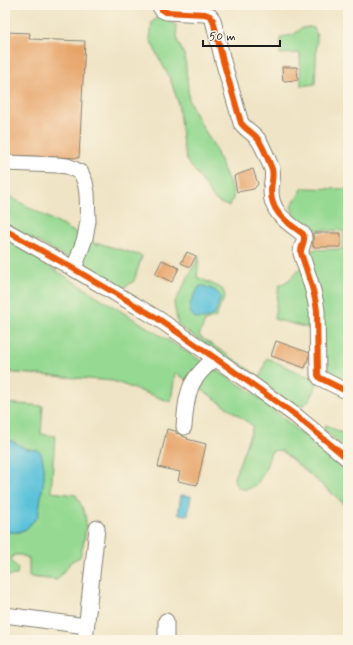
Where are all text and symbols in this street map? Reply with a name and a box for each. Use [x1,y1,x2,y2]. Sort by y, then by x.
scale bar [203,22,280,48]
text: 50 m [209,29,236,45]

